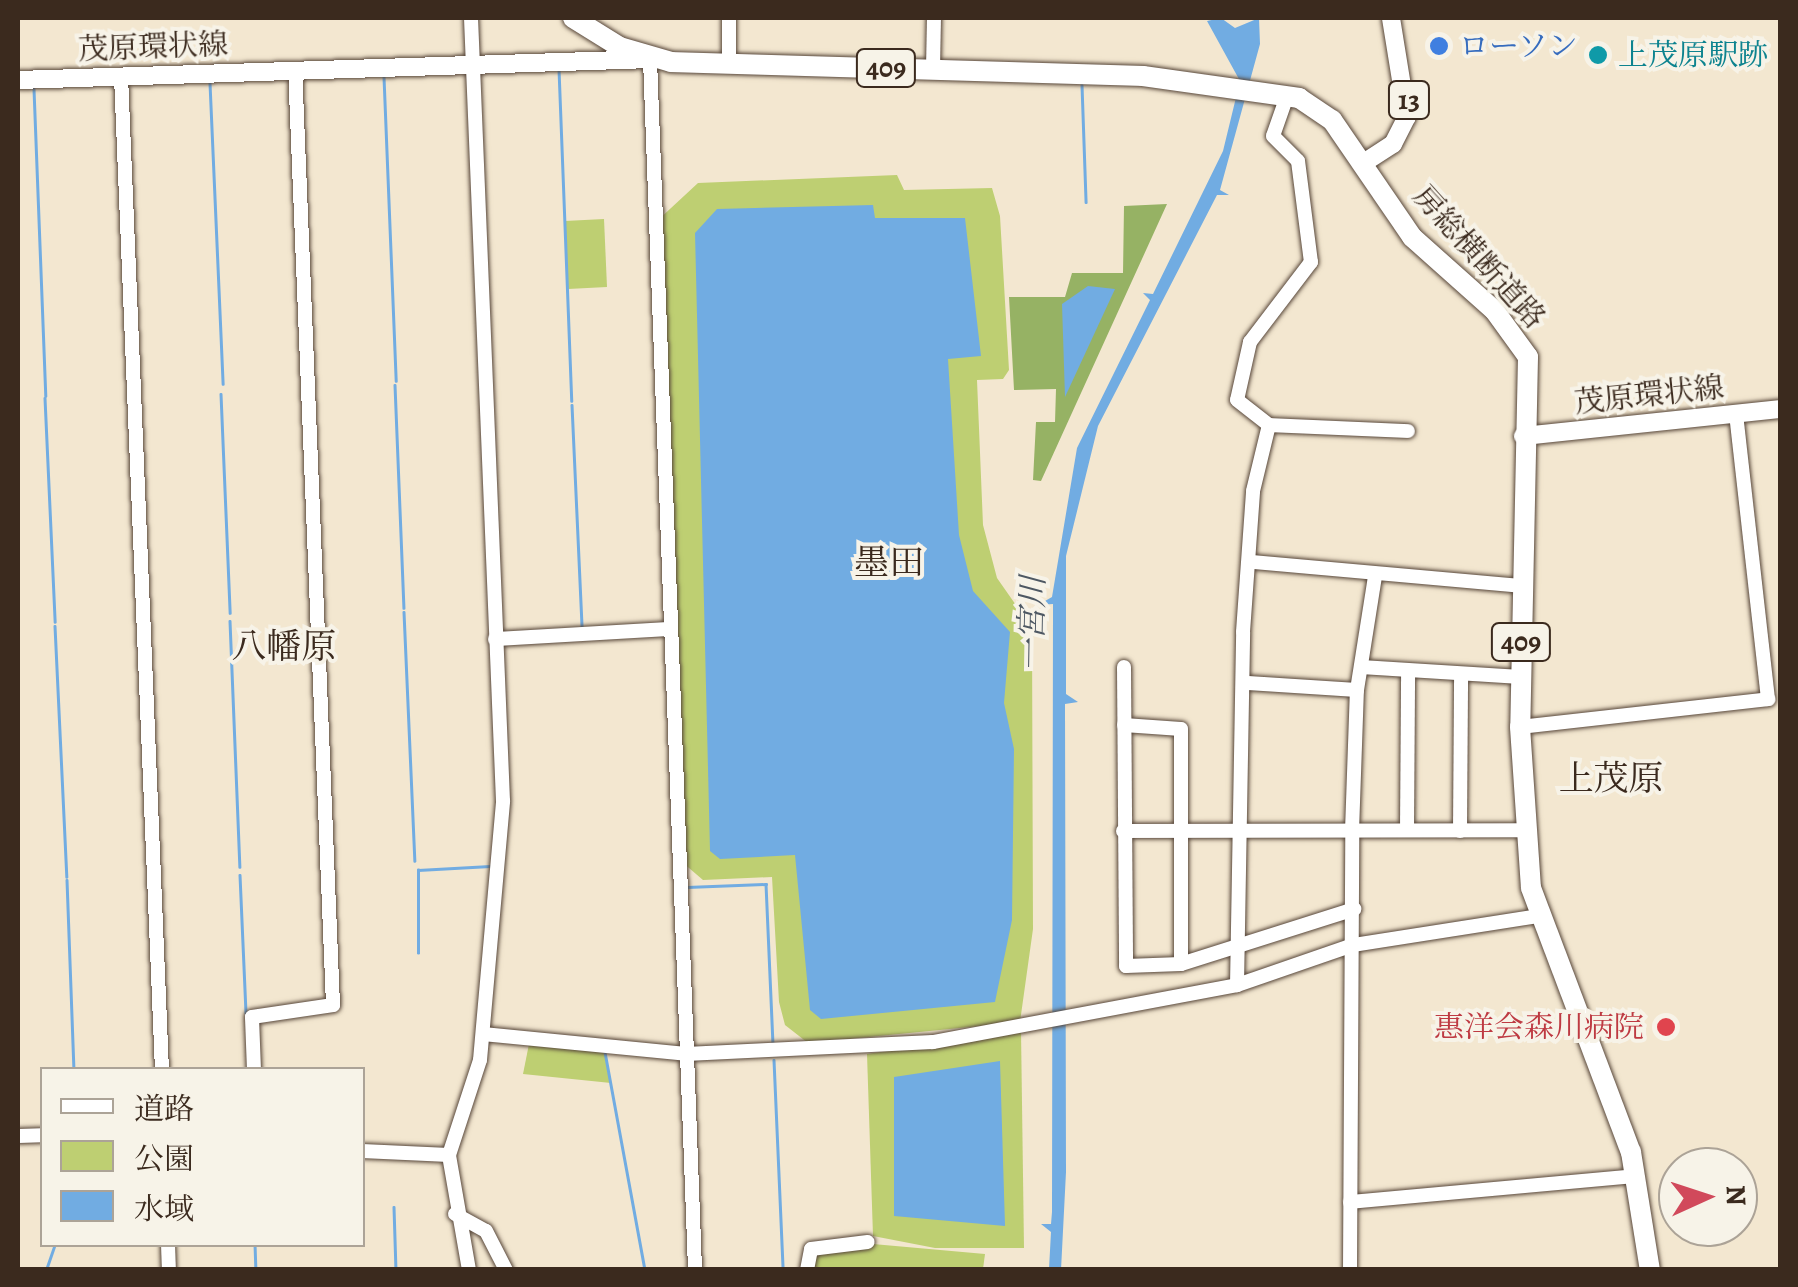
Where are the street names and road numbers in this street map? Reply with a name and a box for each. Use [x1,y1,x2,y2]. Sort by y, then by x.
street label: 茂原環状線 [77,26,229,68]
road number: 409 [854,45,918,91]
road number: 13 [1386,77,1432,123]
street label: 房総横断道路 [1405,178,1553,336]
street label: 茂原環状線 [1573,369,1725,421]
road number: 409 [1488,619,1554,665]

